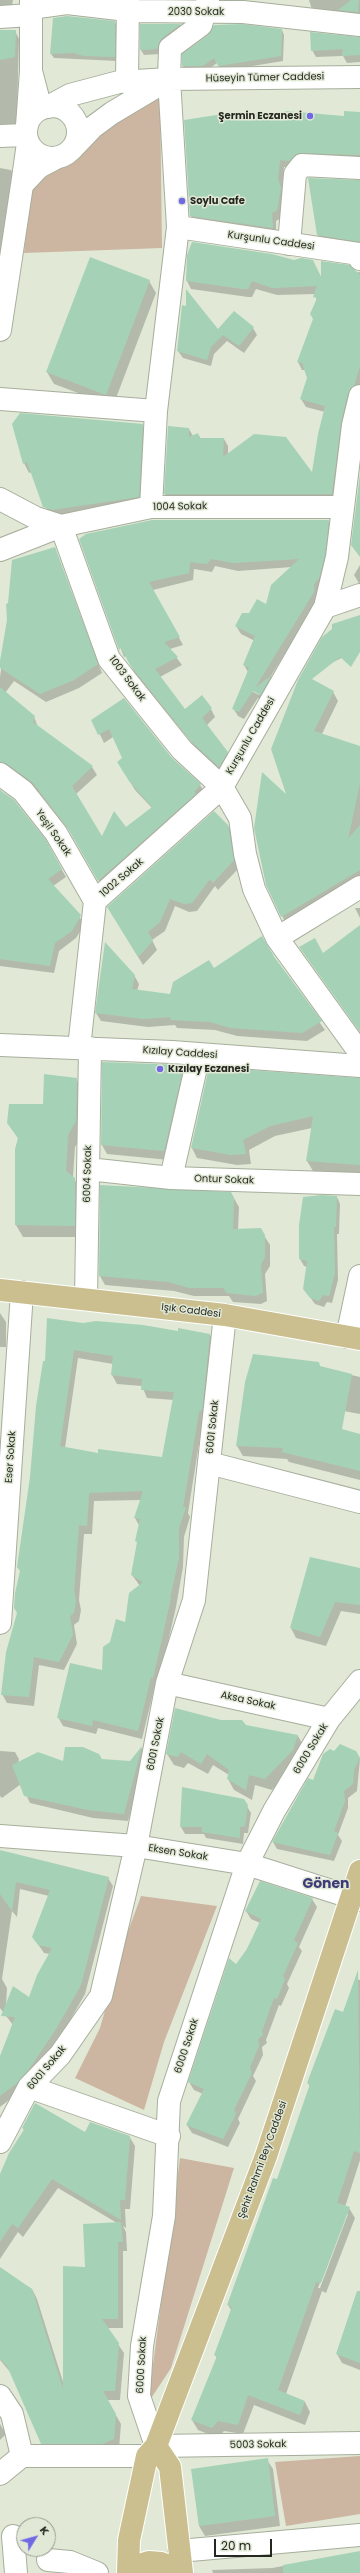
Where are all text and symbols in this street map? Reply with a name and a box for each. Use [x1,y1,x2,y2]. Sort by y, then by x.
street label: 2030 Sokak [168,6,224,18]
street label: Hüseyin Tümer Caddesi [206,71,324,85]
place label: Şermin Eczanesi [218,110,302,122]
marker: Şermin Eczanesi [305,111,315,121]
place label: Soylu Cafe [190,195,245,207]
marker: Soylu Cafe [177,196,187,206]
street label: Kurşunlu Caddesi [227,229,315,253]
street label: 1004 Sokak [153,501,207,513]
street label: 1003 Sokak [106,654,148,704]
street label: Kurşunlu Caddesi [224,695,278,777]
street label: Yeşil Sokak [33,807,73,859]
street label: 1002 Sokak [98,856,146,900]
street label: Kızılay Caddesi [142,1044,218,1062]
place label: Kızılay Eczanesi [168,1063,249,1075]
marker: Kızılay Eczanesi [155,1064,165,1074]
street label: 6004 Sokak [82,1145,94,1203]
street label: Ontur Sokak [194,1173,254,1187]
street label: Işık Caddesi [161,1301,221,1321]
street label: 6001 Sokak [204,1399,222,1455]
street label: Eser Sokak [3,1431,19,1483]
street label: Aksa Sokak [219,1689,277,1713]
street label: 6001 Sokak [145,1716,167,1772]
street label: 6000 Sokak [291,1721,331,1777]
street label: Eksen Sokak [147,1842,209,1864]
district label: Gönen [302,1876,350,1892]
street label: 6000 Sokak [172,2017,202,2075]
street label: 6001 Sokak [25,2043,69,2093]
street label: Şehit Rahmi Bey Caddesi [236,2099,290,2221]
street label: 6000 Sokak [135,2336,149,2394]
street label: 5003 Sokak [230,2439,286,2451]
north arrow [16,2517,56,2557]
text: K [36,2522,53,2538]
scale bar [216,2531,274,2557]
text: 20 m [221,2537,251,2554]

